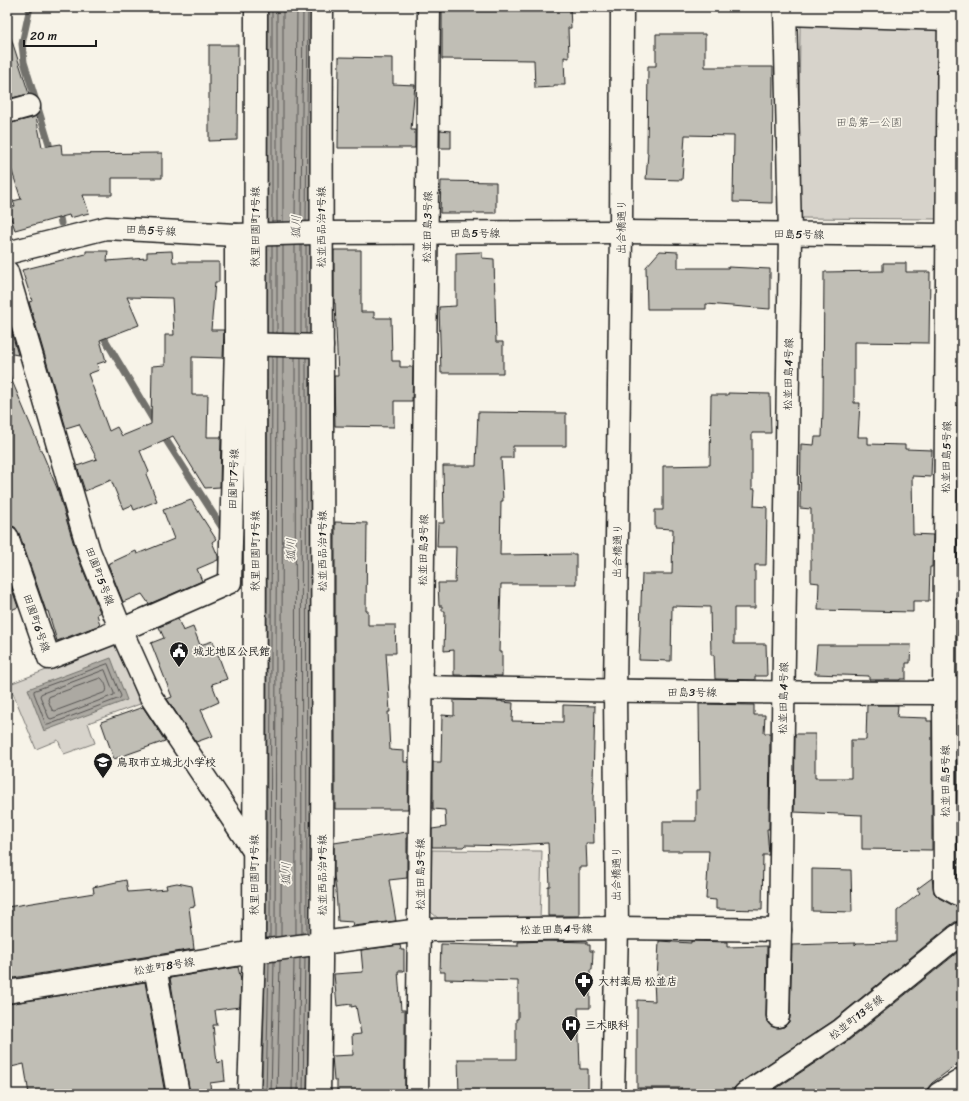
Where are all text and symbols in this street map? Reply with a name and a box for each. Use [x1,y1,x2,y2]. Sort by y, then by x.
scale bar [24,22,96,48]
text: 20 m [30,25,57,47]
park label: 田島第一公園 [836,113,902,132]
street label: 秋里田園町1号線 [246,186,265,268]
street label: 松並西品治1号線 [312,186,331,268]
street label: 松並田島3号線 [417,191,438,263]
street label: 出合橋通り [612,200,631,255]
water label: 狐川 [285,215,307,239]
street label: 田島5号線 [125,220,177,241]
street label: 田島5号線 [450,224,500,243]
street label: 田島5号線 [773,225,825,244]
street label: 松並田島4号線 [778,337,799,411]
street label: 松並田島5号線 [936,420,957,494]
street label: 田園町7号線 [223,448,244,510]
street label: 秋里田園町1号線 [246,510,265,592]
street label: 松並西品治1号線 [313,510,332,592]
street label: 松並田島3号線 [413,514,434,586]
street label: 出合橋通り [608,523,627,579]
water label: 狐川 [280,538,302,562]
street label: 田園町5号線 [80,544,119,608]
street label: 田園町6号線 [18,591,55,655]
public building icon: 城北地区公民館 [168,640,190,668]
place label: 城北地区公民館 [193,642,270,661]
street label: 松並田島4号線 [773,661,794,735]
street label: 田島3号線 [667,683,717,702]
street label: 松並田島5号線 [936,745,955,817]
school or university icon: 鳥取市立城北小学校 [92,751,114,779]
place label: 鳥取市立城北小学校 [117,753,216,772]
street label: 秋里田園町1号線 [245,834,264,916]
street label: 松並西品治1号線 [313,834,332,916]
street label: 松並田島3号線 [411,838,430,910]
street label: 出合橋通り [607,847,626,902]
water label: 狐川 [275,862,297,886]
street label: 松並田島4号線 [519,919,593,940]
street label: 松並町8号線 [132,952,196,981]
pharmacy icon: 大村薬局 松並店 [573,970,595,998]
place label: 大村薬局 松並店 [598,972,678,991]
street label: 松並町13号線 [825,990,888,1045]
hospital icon: 三木眼科 [560,1014,582,1042]
place label: 三木眼科 [585,1016,629,1035]

